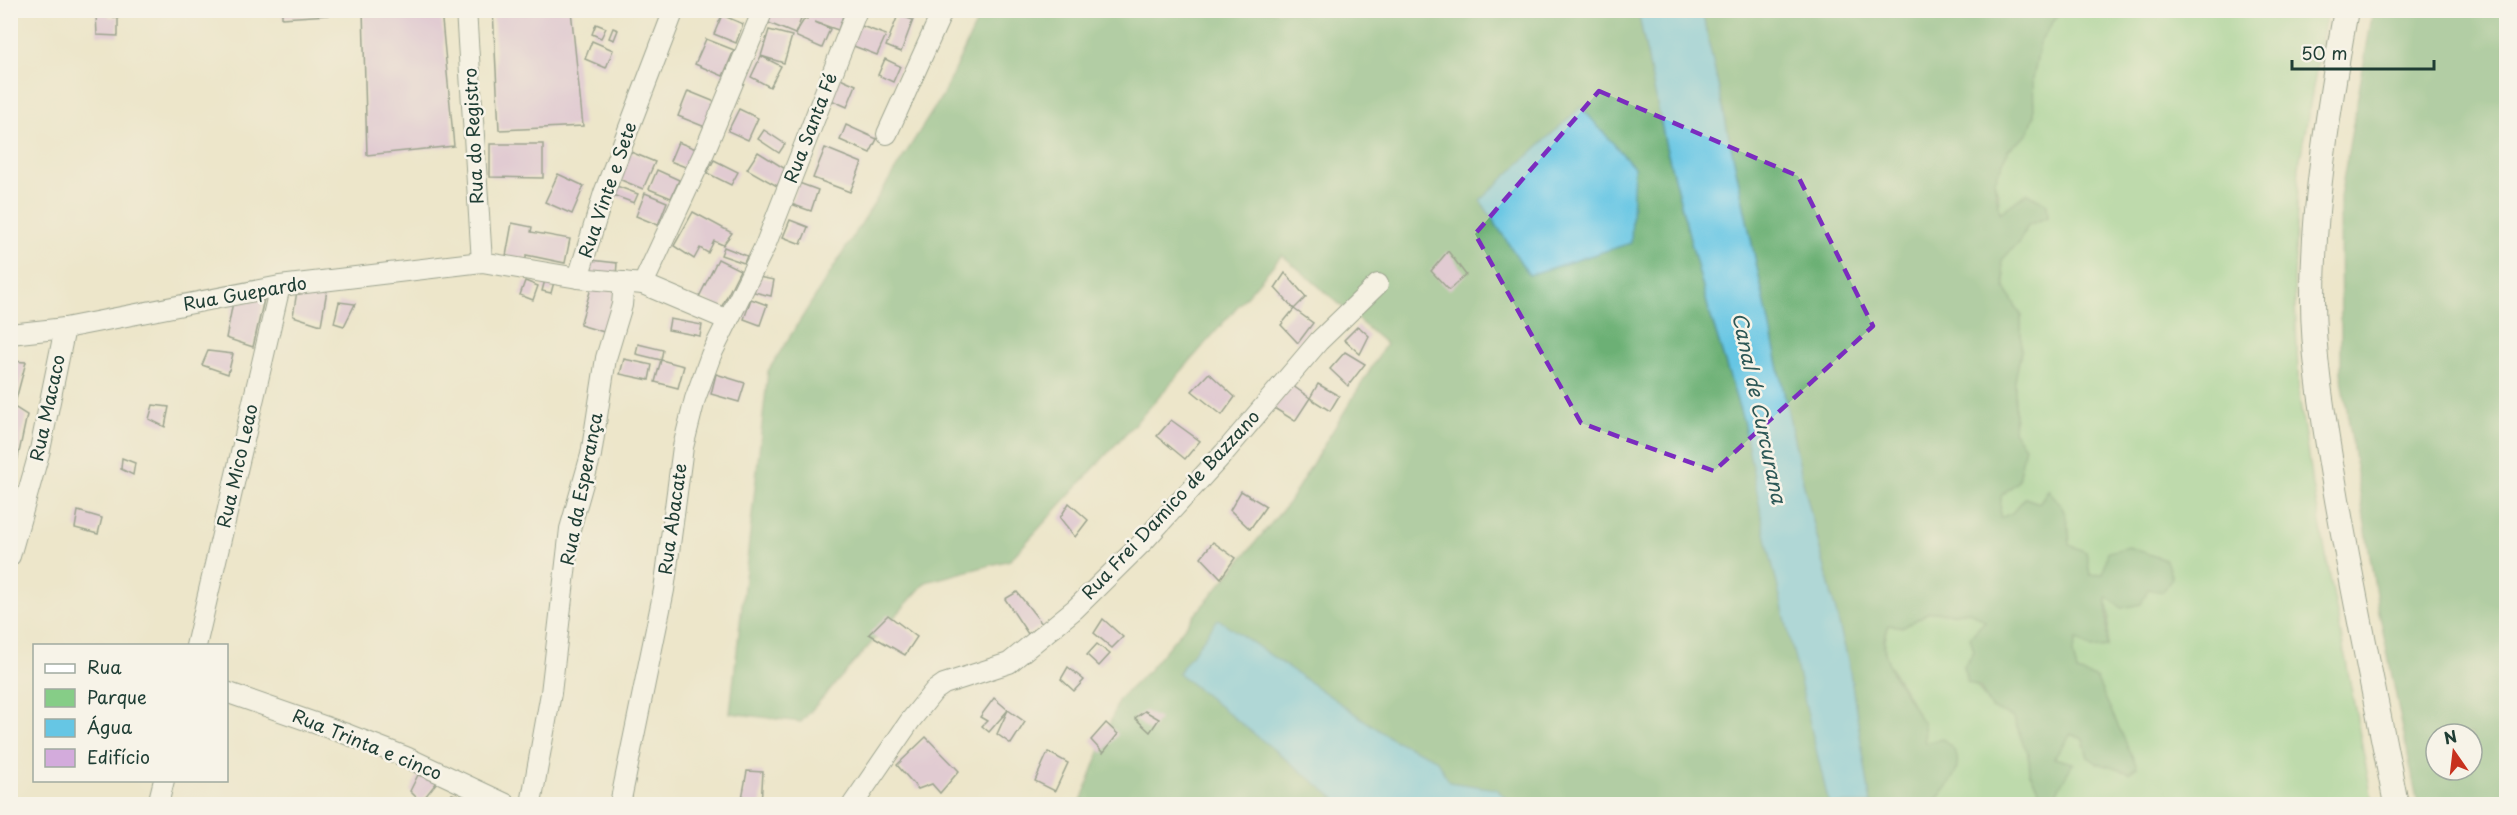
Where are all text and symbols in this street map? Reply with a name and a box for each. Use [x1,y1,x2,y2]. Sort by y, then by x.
scale bar [2292,33,2434,71]
text: 50 m [2301,39,2348,66]
street label: Rua do Registro [455,67,490,205]
street label: Rua Santa Fé [776,68,843,187]
street label: Rua Vinte e Sete [571,118,643,261]
street label: Rua Guepardo [181,268,309,317]
water label: Canal de Curcurana [1725,309,1795,508]
street label: Rua Macaco [22,352,71,464]
street label: Rua Mico Leao [209,401,264,530]
street label: Rua Frei Damico de Bazzano [1075,403,1265,605]
street label: Rua da Esperança [552,409,609,567]
street label: Rua Abacate [650,461,693,576]
legend [33,644,228,782]
text: Rua [87,653,122,680]
text: Parque [87,683,147,710]
street label: Rua Trinta e cinco [289,701,447,786]
text: Água [87,713,133,740]
north arrow [2424,722,2484,782]
text: N [2441,723,2459,750]
text: Edifício [87,743,150,770]

